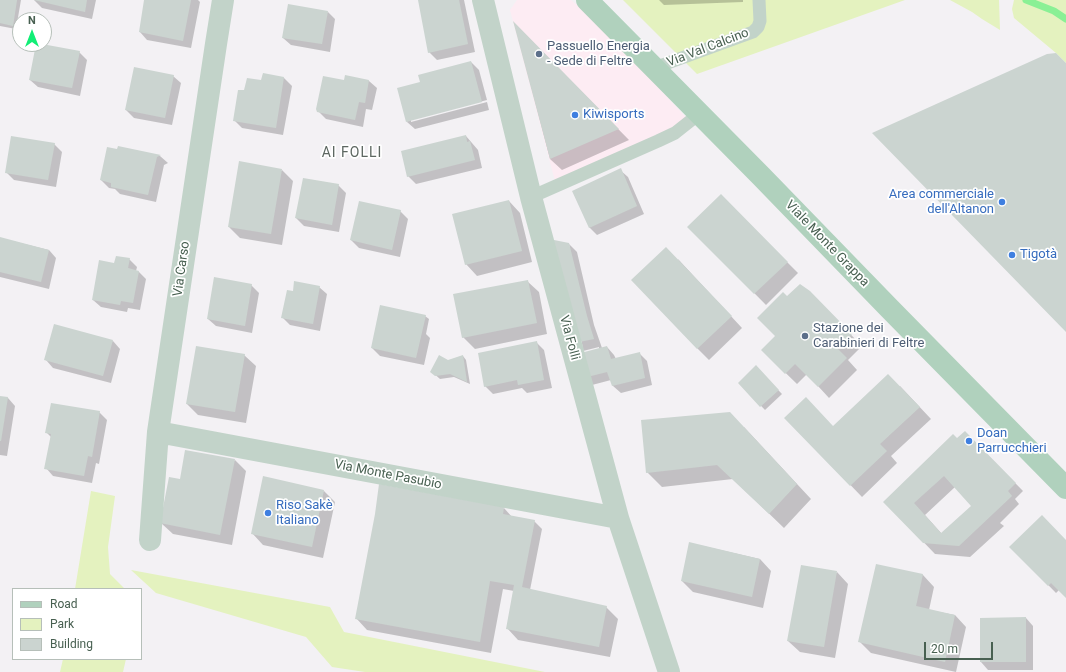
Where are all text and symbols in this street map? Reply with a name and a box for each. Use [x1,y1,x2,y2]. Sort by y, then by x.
north arrow [12,12,52,52]
text: N [28,14,36,27]
street label: Via Val Calcino [665,25,751,71]
place label: Passuello Energia - Sede di Feltre [547,39,650,70]
marker: Passuello Energia - Sede di Feltre [534,49,544,59]
place label: Kiwisports [583,107,644,123]
marker: Kiwisports [570,110,580,120]
district label: AI FOLLI [322,145,382,161]
place label: Area commerciale dell'Altanon [889,187,994,218]
marker: Area commerciale dell'Altanon [997,197,1007,207]
street label: Viale Monte Grappa [782,198,872,290]
street label: Via Carso [170,240,194,298]
place label: Tigotà [1020,247,1057,263]
marker: Tigotà [1007,250,1017,260]
street label: Via Folli [556,314,582,362]
place label: Stazione dei Carabinieri di Feltre [813,321,924,352]
marker: Stazione dei Carabinieri di Feltre [800,331,810,341]
place label: Doan Parrucchieri [977,426,1047,457]
marker: Doan Parrucchieri [964,436,974,446]
street label: Via Monte Pasubio [333,457,443,493]
place label: Riso Sakè Italiano [276,498,333,529]
marker: Riso Sakè Italiano [263,508,273,518]
legend [12,588,142,660]
text: Road [50,597,78,611]
text: Park [50,617,74,631]
scale bar [926,634,995,660]
text: Building [50,637,93,651]
text: 20 m [931,642,958,656]

